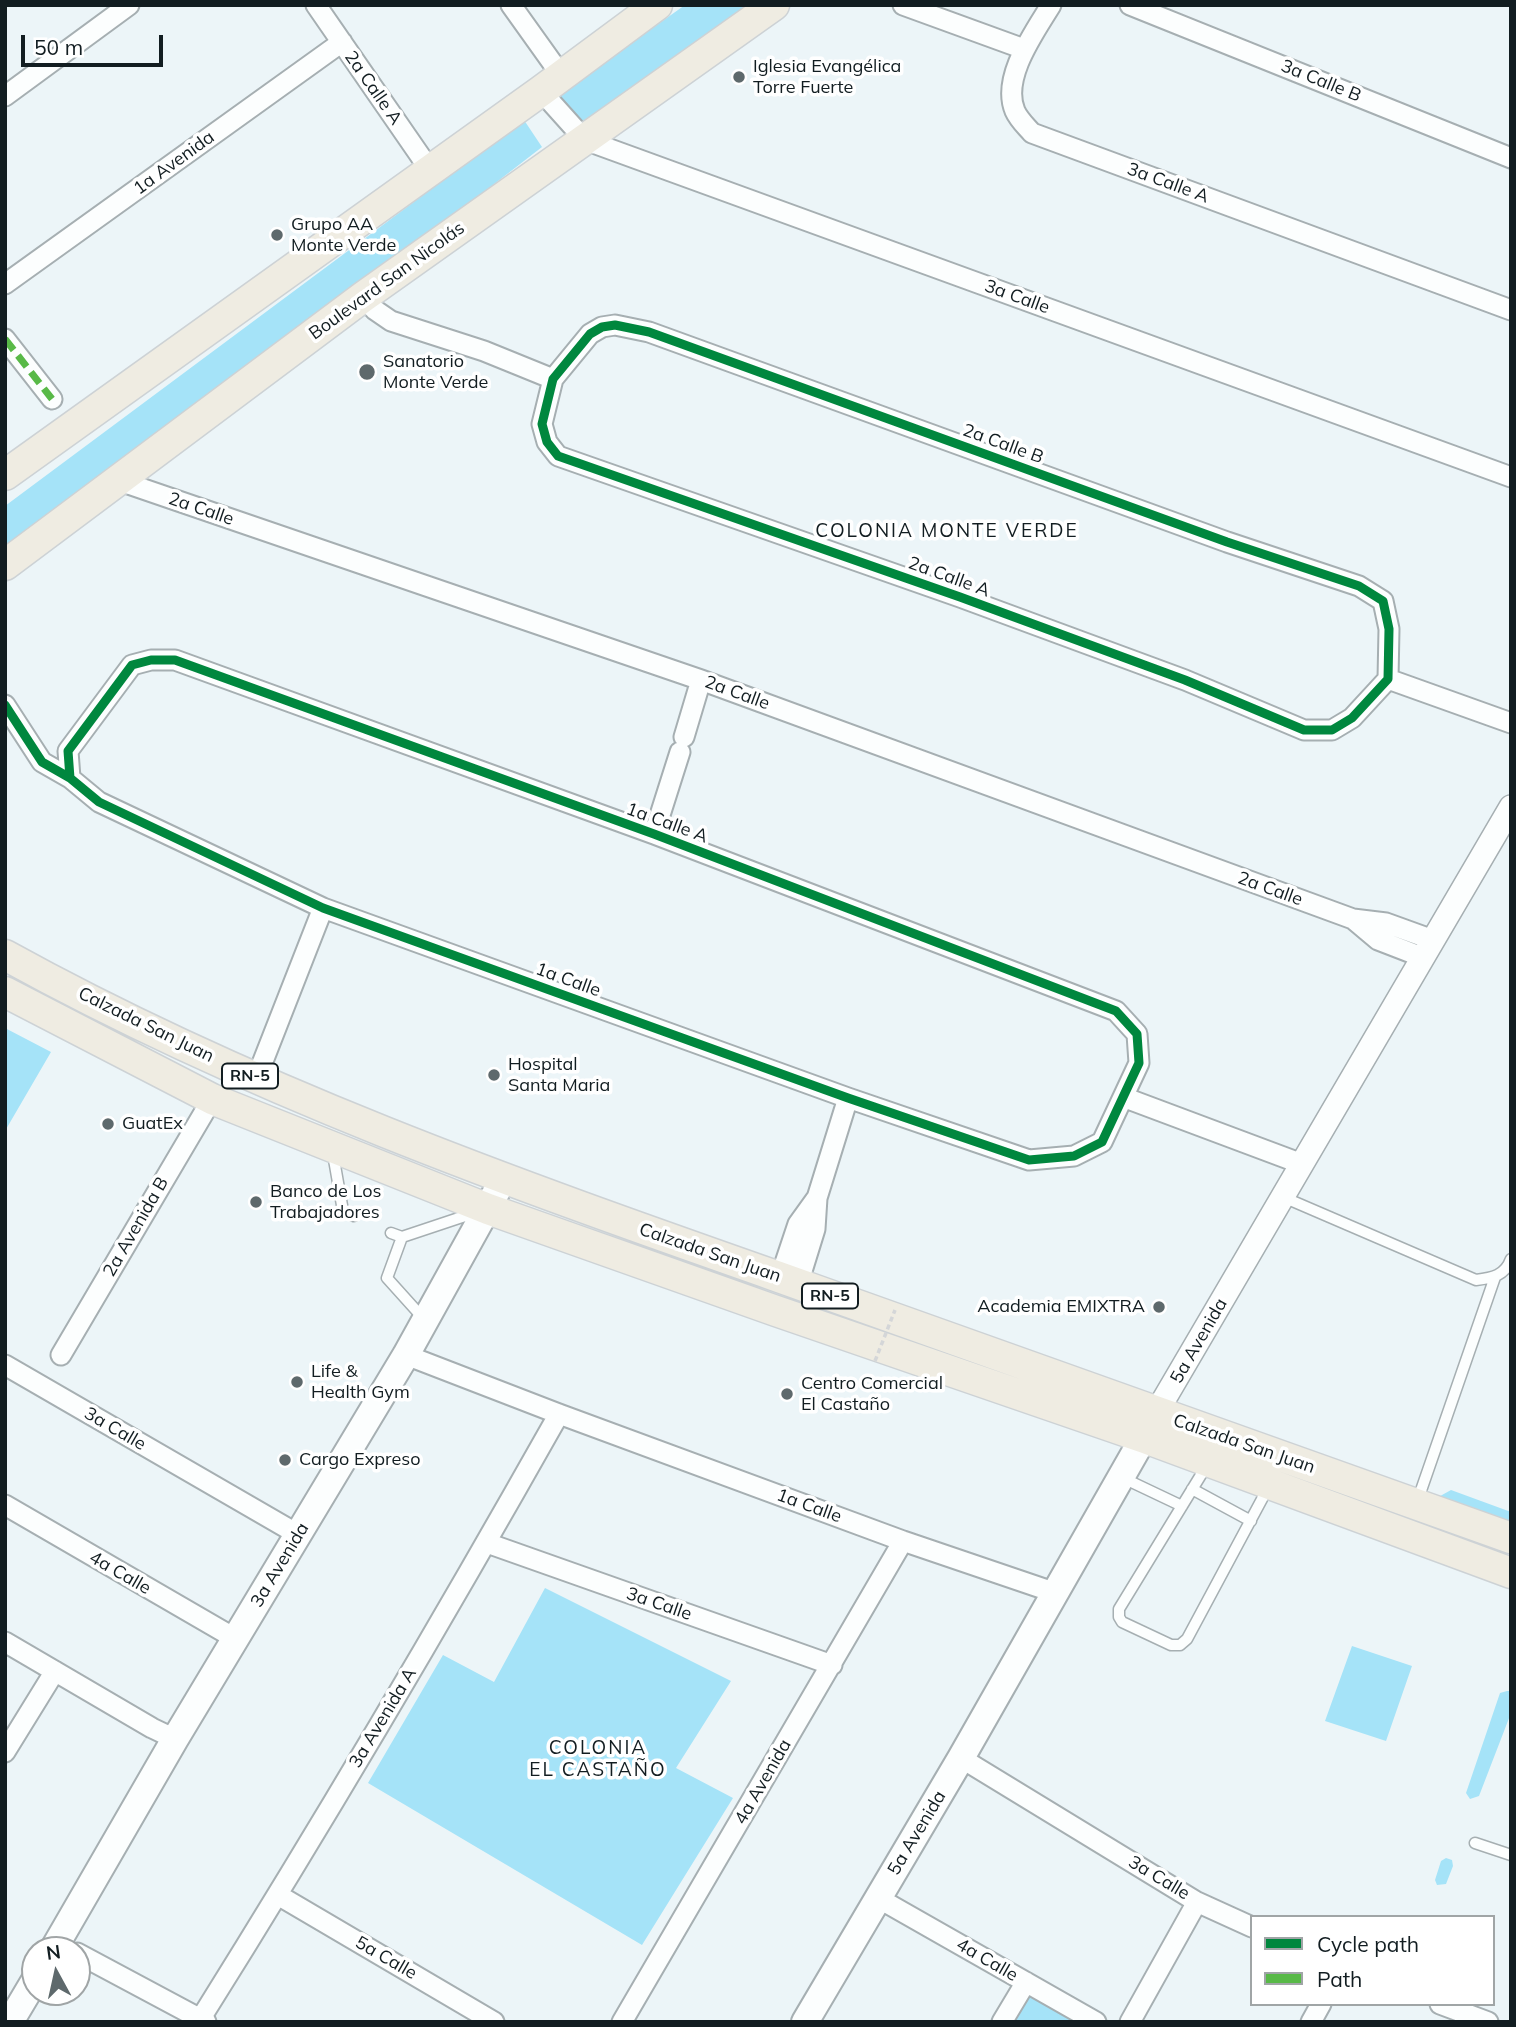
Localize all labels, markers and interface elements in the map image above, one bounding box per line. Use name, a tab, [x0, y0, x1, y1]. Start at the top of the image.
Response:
scale bar	[24, 21, 166, 65]
text: 50 m	[34, 34, 83, 60]
street label: 2a Calle A	[340, 47, 406, 129]
street label: 3a Calle B	[1278, 55, 1364, 107]
place label: Iglesia Evangélica Torre Fuerte	[753, 56, 901, 98]
marker: Iglesia Evangélica Torre Fuerte	[731, 69, 747, 85]
street label: 1a Avenida	[129, 126, 219, 200]
street label: 3a Calle A	[1124, 158, 1212, 208]
place label: Grupo AA Monte Verde	[291, 214, 396, 256]
street label: Boulevard San Nicolás	[305, 217, 469, 345]
marker: Grupo AA Monte Verde	[269, 227, 285, 243]
street label: 3a Calle	[982, 275, 1052, 319]
place label: Sanatorio Monte Verde	[383, 351, 488, 394]
marker: Sanatorio Monte Verde	[357, 362, 377, 382]
street label: 2a Calle B	[960, 419, 1046, 469]
street label: 2a Calle	[166, 488, 236, 530]
district label: COLONIA MONTE VERDE	[818, 520, 1076, 542]
street label: 2a Calle A	[905, 552, 993, 602]
street label: 2a Calle	[702, 671, 772, 715]
street label: 1a Calle A	[623, 798, 711, 848]
street label: 2a Calle	[1235, 867, 1305, 911]
street label: 1a Calle	[533, 958, 603, 1002]
street label: Calzada San Juan	[75, 983, 217, 1067]
place label: Hospital Santa Maria	[508, 1054, 610, 1096]
road number: RN-5	[222, 1064, 278, 1088]
marker: Hospital Santa Maria	[486, 1067, 502, 1083]
place label: GuatEx	[122, 1113, 183, 1135]
marker: GuatEx	[100, 1116, 116, 1132]
street label: 2a Avenida B	[99, 1173, 173, 1281]
place label: Banco de Los Trabajadores	[270, 1181, 382, 1224]
marker: Banco de Los Trabajadores	[248, 1194, 264, 1210]
street label: Calzada San Juan	[636, 1219, 784, 1287]
road number: RN-5	[802, 1284, 858, 1308]
street label: 5a Avenida	[1166, 1295, 1232, 1387]
place label: Academia EMIXTRA	[977, 1296, 1145, 1318]
marker: Academia EMIXTRA	[1151, 1299, 1167, 1315]
place label: Life & Health Gym	[311, 1361, 410, 1404]
place label: Centro Comercial El Castaño	[801, 1373, 943, 1416]
marker: Life & Health Gym	[289, 1374, 305, 1390]
marker: Centro Comercial El Castaño	[779, 1386, 795, 1402]
street label: 3a Calle	[80, 1403, 150, 1455]
street label: Calzada San Juan	[1170, 1410, 1318, 1478]
place label: Cargo Expreso	[299, 1449, 420, 1471]
marker: Cargo Expreso	[277, 1452, 293, 1468]
street label: 1a Calle	[774, 1484, 844, 1528]
street label: 3a Avenida	[246, 1519, 314, 1611]
street label: 4a Calle	[85, 1547, 155, 1599]
street label: 3a Calle	[624, 1583, 694, 1625]
street label: 3a Avenida A	[345, 1664, 421, 1772]
street label: 4a Avenida	[730, 1736, 796, 1828]
district label: COLONIA EL CASTAÑO	[531, 1737, 665, 1781]
street label: 5a Avenida	[883, 1787, 951, 1879]
street label: 3a Calle	[1125, 1851, 1193, 1905]
legend	[1250, 1915, 1495, 2006]
text: Cycle path	[1317, 1931, 1419, 1957]
street label: 5a Calle	[351, 1932, 421, 1984]
street label: 4a Calle	[952, 1934, 1022, 1986]
north arrow	[21, 1936, 91, 2006]
text: N	[45, 1939, 62, 1965]
text: Path	[1317, 1966, 1362, 1992]

